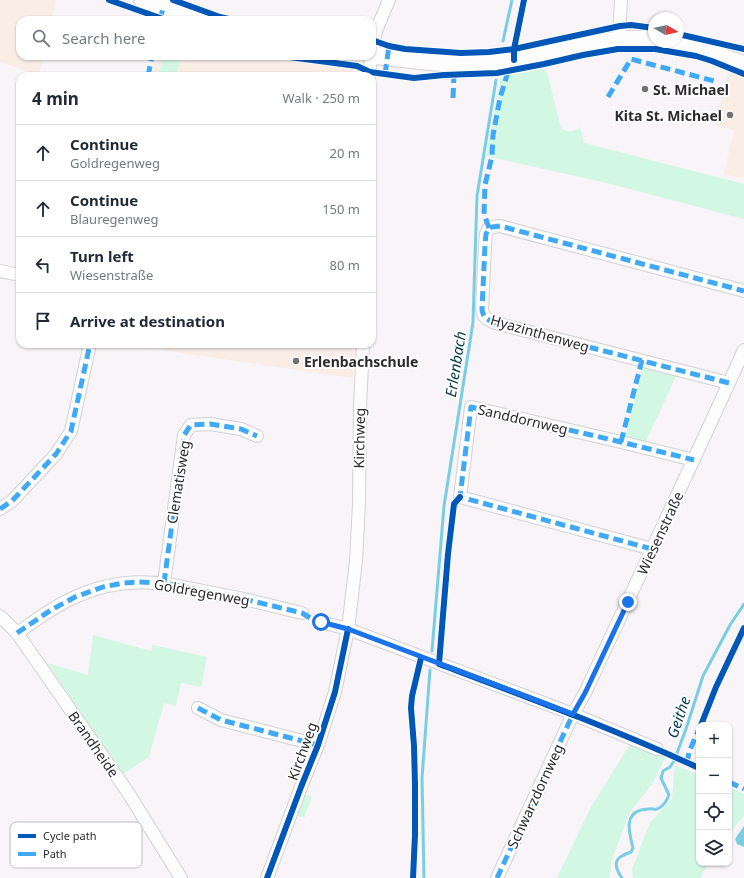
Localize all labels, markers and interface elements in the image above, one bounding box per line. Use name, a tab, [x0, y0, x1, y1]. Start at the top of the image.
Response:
north arrow	[648, 12, 684, 48]
search box	[16, 16, 376, 60]
icon: search	[30, 27, 52, 49]
text: Search here	[62, 28, 145, 48]
place label: St. Michael	[653, 80, 729, 99]
marker: St. Michael	[640, 84, 650, 94]
text: 4 min	[32, 87, 79, 110]
text: Walk · 250 m	[282, 89, 360, 107]
place label: Kita St. Michael	[614, 106, 722, 125]
marker: Kita St. Michael	[725, 110, 735, 120]
text: Continue	[70, 134, 138, 154]
icon: ahead	[32, 142, 54, 164]
text: 20 m	[330, 144, 360, 162]
text: Goldregenweg	[70, 154, 160, 172]
text: Continue	[70, 190, 138, 210]
icon: ahead	[32, 198, 54, 220]
text: 150 m	[322, 200, 360, 218]
text: Blauregenweg	[70, 210, 158, 228]
text: Turn left	[70, 246, 134, 266]
icon: left	[32, 254, 54, 276]
text: 80 m	[330, 256, 360, 274]
text: Wiesenstraße	[70, 266, 153, 284]
icon: arrive	[32, 310, 54, 332]
street label: Hyazinthenweg	[488, 310, 592, 356]
text: Arrive at destination	[70, 311, 225, 331]
water label: Erlenbach	[440, 330, 470, 398]
place label: Erlenbachschule	[304, 352, 418, 371]
marker: Erlenbachschule	[291, 356, 301, 366]
street label: Sanddornweg	[476, 399, 570, 439]
street label: Kirchweg	[349, 408, 369, 468]
street label: Clematisweg	[162, 439, 194, 525]
street label: Wiesenstraße	[632, 488, 688, 578]
street label: Goldregenweg	[153, 574, 251, 610]
route end	[619, 593, 637, 611]
route start	[312, 613, 330, 631]
water label: Geithe	[662, 693, 695, 740]
street label: Brandheide	[64, 707, 124, 781]
street label: Kirchweg	[283, 719, 321, 783]
map controls	[696, 722, 732, 866]
button: +	[696, 722, 732, 758]
street label: Schwarzdornweg	[502, 741, 568, 851]
button: −	[696, 758, 732, 794]
button: locate	[696, 794, 732, 830]
legend	[10, 822, 142, 868]
text: Cycle path	[43, 828, 96, 843]
button: layers	[696, 830, 732, 866]
text: Path	[43, 846, 67, 861]

